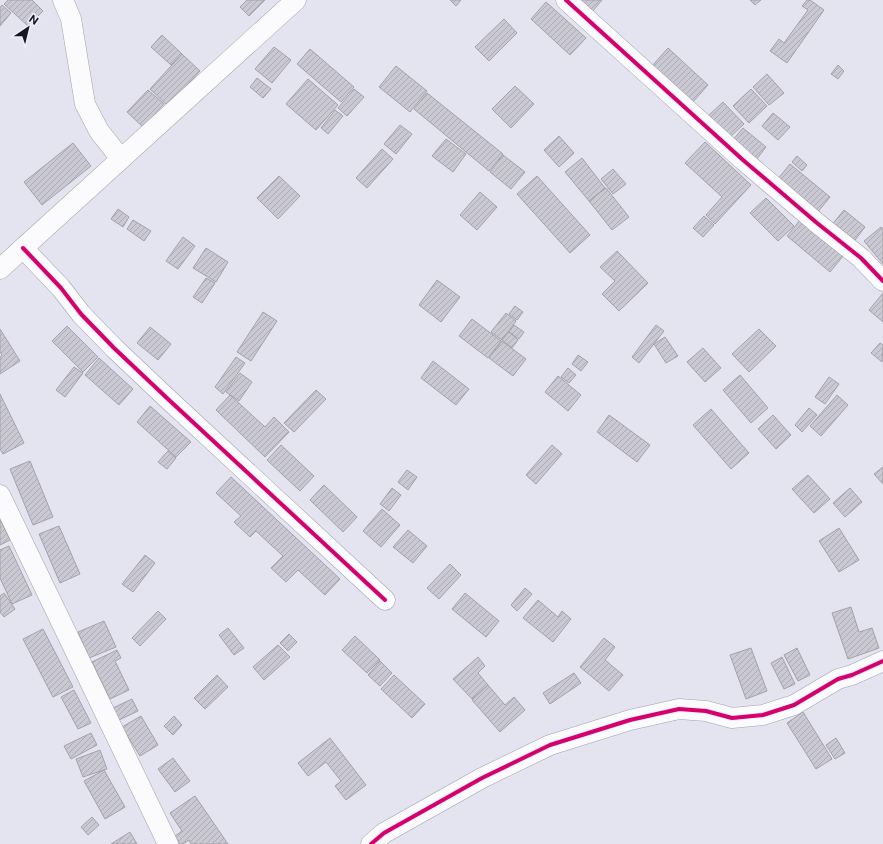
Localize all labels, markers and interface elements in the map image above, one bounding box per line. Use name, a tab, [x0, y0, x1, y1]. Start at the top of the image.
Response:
north arrow	[8, 8, 48, 48]
text: N	[27, 12, 41, 27]

